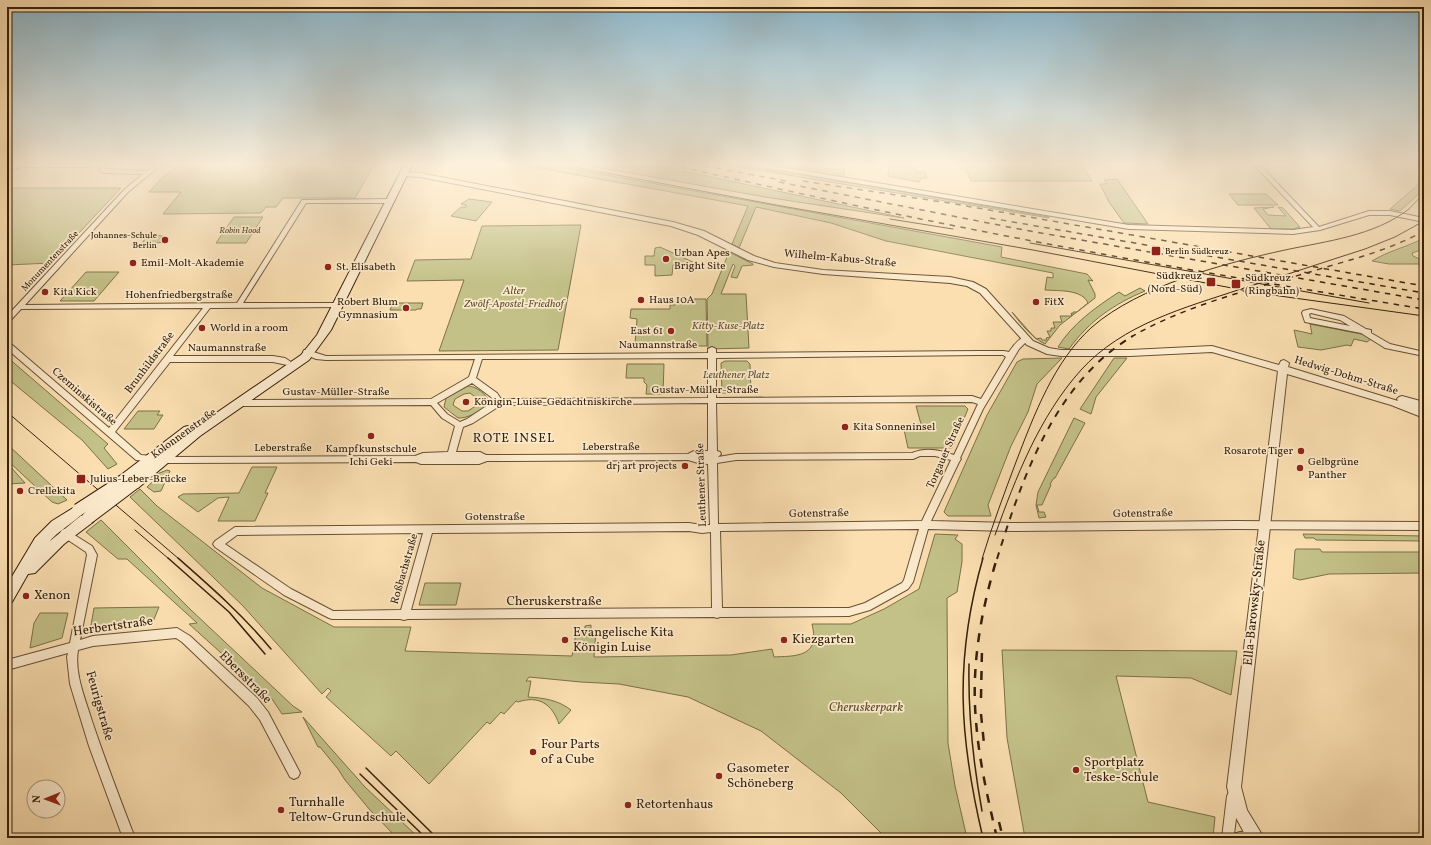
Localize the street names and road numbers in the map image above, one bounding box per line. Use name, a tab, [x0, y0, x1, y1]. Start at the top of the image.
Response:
street label: Monumentenstraße	[18, 228, 82, 294]
street label: Wilhelm-Kabus-Straße	[783, 247, 897, 271]
street label: Hohenfriedbergstraße	[125, 288, 233, 303]
street label: Brunhildstraße	[122, 329, 178, 397]
street label: Naumannstraße	[619, 338, 697, 353]
street label: Naumannstraße	[188, 341, 266, 356]
street label: Hedwig-Dohm-Straße	[1292, 353, 1400, 399]
street label: Czeminskistraße	[48, 364, 120, 430]
street label: Gustav-Müller-Straße	[652, 383, 758, 398]
street label: Gustav-Müller-Straße	[283, 385, 389, 400]
street label: Kolonnenstraße	[148, 405, 220, 463]
street label: Torgauer Straße	[923, 415, 969, 491]
street label: Leberstraße	[582, 440, 640, 455]
street label: Leberstraße	[254, 441, 312, 456]
street label: Leuthener Straße	[693, 443, 711, 527]
street label: Gotenstraße	[789, 506, 849, 522]
street label: Gotenstraße	[1113, 506, 1173, 522]
street label: Gotenstraße	[465, 510, 525, 525]
street label: Roßbachstraße	[388, 532, 422, 606]
street label: Ella-Barowsky-Straße	[1239, 539, 1271, 667]
street label: Cheruskerstraße	[506, 593, 602, 611]
street label: Herbertstraße	[72, 612, 154, 642]
street label: Ebersstraße	[215, 648, 275, 708]
street label: Feurigstraße	[80, 669, 118, 743]

